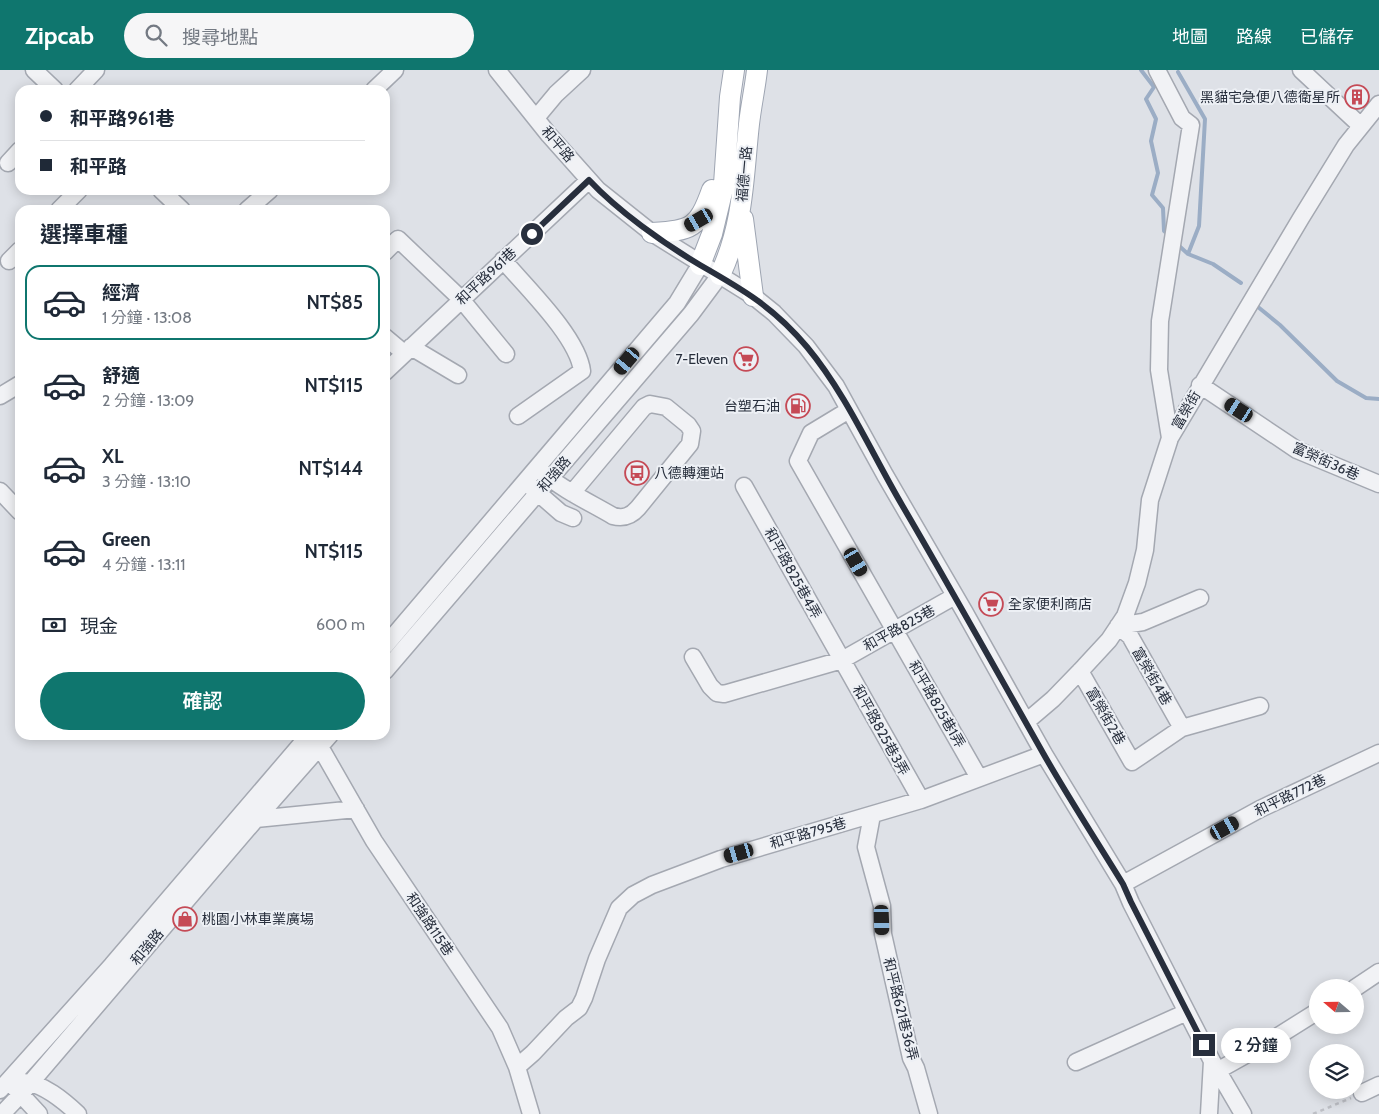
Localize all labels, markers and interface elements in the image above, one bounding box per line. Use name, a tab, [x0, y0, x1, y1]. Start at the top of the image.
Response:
search box	[124, 13, 474, 58]
text: Zipcab	[25, 21, 94, 50]
icon: search	[142, 21, 170, 49]
text: 搜尋地點	[182, 26, 258, 49]
text: 地圖	[1172, 26, 1208, 48]
text: 路線	[1236, 26, 1272, 48]
text: 已儲存	[1300, 26, 1354, 48]
building icon: 黑貓宅急便八德衛星所	[1344, 84, 1370, 110]
place label: 黑貓宅急便八德衛星所	[1200, 88, 1340, 106]
text: 和平路961巷	[70, 107, 174, 130]
street label: 和平路	[538, 122, 578, 166]
street label: 福德一路	[733, 145, 755, 203]
text: 和平路	[70, 155, 127, 178]
car	[682, 206, 715, 234]
text: 選擇車種	[40, 221, 128, 248]
route start	[521, 223, 543, 245]
street label: 和平路961巷	[452, 243, 520, 309]
icon: car	[42, 280, 87, 325]
text: 經濟	[102, 281, 140, 304]
text: NT$85	[306, 291, 363, 314]
text: 1 分鐘 · 13:08	[102, 308, 192, 327]
car	[611, 345, 642, 377]
supermarket icon: 7-Eleven	[733, 346, 759, 372]
place label: 7-Eleven	[675, 350, 728, 368]
icon: car	[42, 363, 87, 408]
text: 舒適	[102, 364, 140, 387]
text: NT$115	[304, 374, 363, 397]
street label: 富榮街	[1168, 387, 1204, 433]
text: 2 分鐘 · 13:09	[102, 391, 194, 410]
fuel station icon: 台塑石油	[785, 393, 811, 419]
car	[1222, 396, 1255, 424]
place label: 台塑石油	[724, 397, 780, 415]
street label: 富榮街36巷	[1290, 438, 1362, 484]
text: XL	[102, 445, 123, 468]
icon: car	[42, 446, 87, 491]
street label: 和強路	[533, 452, 575, 496]
text: NT$144	[298, 457, 363, 480]
bus stop icon: 八德轉運站	[624, 460, 650, 486]
place label: 八德轉運站	[654, 464, 724, 482]
text: 3 分鐘 · 13:10	[102, 472, 191, 491]
street label: 和平路825巷4弄	[761, 524, 825, 622]
text: Green	[102, 528, 151, 551]
icon: car	[42, 529, 87, 574]
text: NT$115	[304, 540, 363, 563]
car	[842, 545, 869, 579]
text: 4 分鐘 · 13:11	[102, 555, 186, 574]
supermarket icon: 全家便利商店	[978, 591, 1004, 617]
place label: 全家便利商店	[1008, 595, 1092, 613]
street label: 和平路825巷	[860, 601, 938, 655]
icon: cash	[40, 611, 68, 639]
text: 現金	[80, 615, 118, 638]
text: 600 m	[316, 615, 365, 634]
street label: 富榮街4巷	[1128, 644, 1176, 708]
street label: 和平路825巷1弄	[905, 657, 969, 751]
button: 確認	[40, 672, 365, 730]
street label: 和平路825巷3弄	[849, 681, 913, 779]
street label: 富榮街2巷	[1082, 684, 1130, 748]
street label: 和平路772巷	[1251, 770, 1329, 820]
street label: 和平路795巷	[768, 814, 848, 852]
car	[1208, 814, 1241, 842]
car	[722, 842, 755, 864]
street label: 和強路115巷	[402, 889, 458, 959]
car	[873, 905, 890, 935]
shop icon: 桃園小林車業廣場	[172, 906, 198, 932]
place label: 桃園小林車業廣場	[202, 910, 314, 928]
street label: 和強路	[127, 925, 167, 969]
street label: 和平路621巷36弄	[880, 956, 922, 1062]
north arrow	[1309, 979, 1364, 1034]
map controls	[1309, 979, 1364, 1099]
callout: 2 分鐘	[1222, 1028, 1292, 1062]
route end	[1193, 1034, 1215, 1056]
text: 2 分鐘	[1234, 1036, 1278, 1055]
button: layers	[1309, 1044, 1364, 1099]

